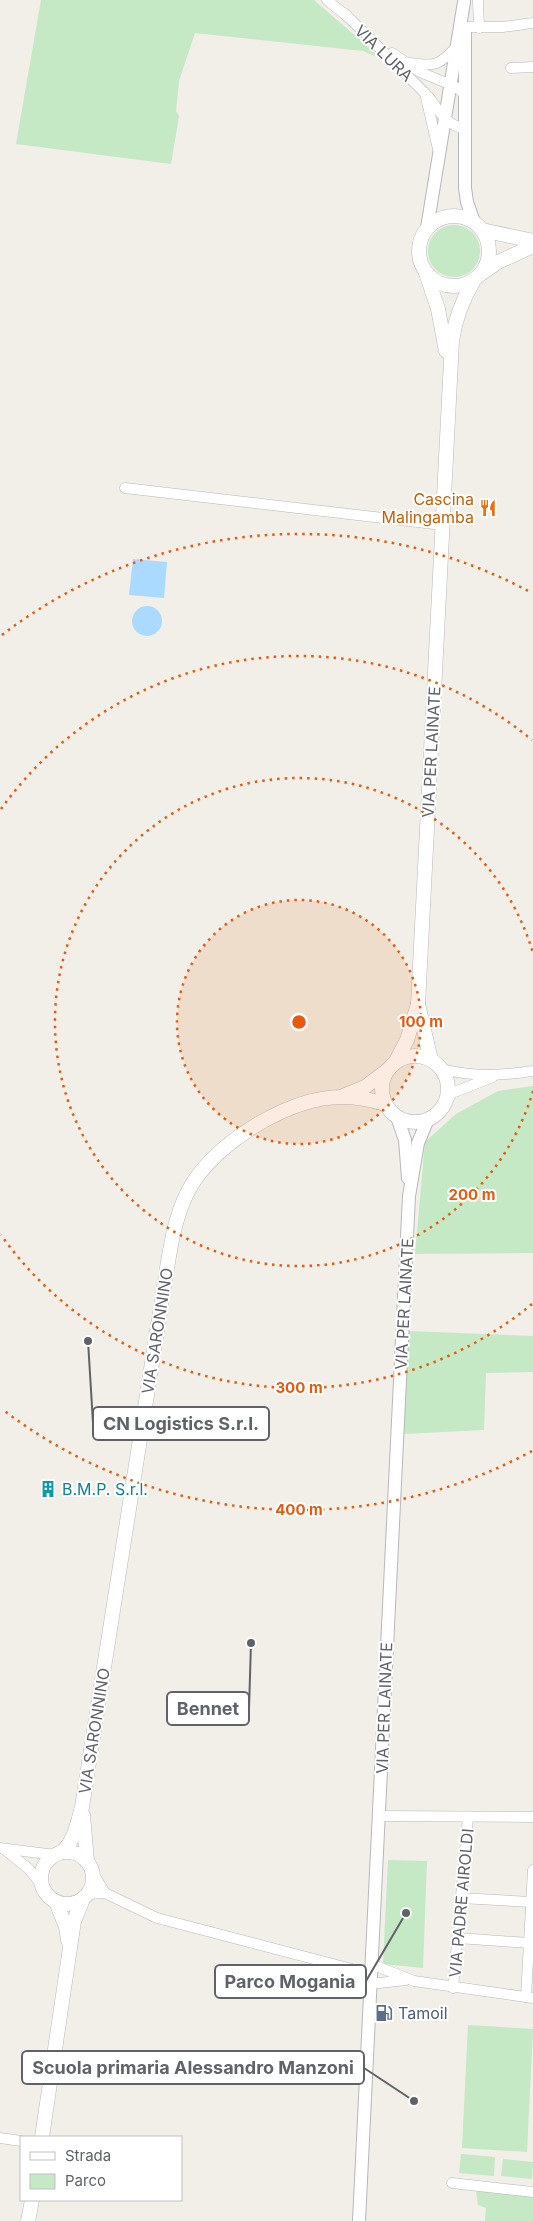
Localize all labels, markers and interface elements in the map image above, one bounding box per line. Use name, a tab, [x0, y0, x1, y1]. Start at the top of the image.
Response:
street label: VIA LURA	[351, 20, 417, 86]
place label: Cascina Malingamba	[382, 489, 474, 527]
restaurant icon: Cascina Malingamba	[478, 498, 498, 518]
street label: VIA PER LAINATE	[418, 686, 444, 818]
text: 100 m	[399, 1012, 443, 1031]
centre of rings	[290, 1013, 308, 1031]
text: 200 m	[449, 1185, 495, 1204]
street label: VIA PER LAINATE	[391, 1238, 417, 1370]
street label: VIA SARONNINO	[137, 1267, 177, 1395]
text: 300 m	[275, 1378, 323, 1397]
callout: CN Logistics S.r.l.	[93, 1407, 269, 1440]
text: CN Logistics S.r.l.	[103, 1413, 259, 1434]
building icon: B.M.P. S.r.l.	[38, 1479, 58, 1499]
place label: B.M.P. S.r.l.	[62, 1479, 148, 1499]
text: 400 m	[275, 1500, 323, 1519]
street label: VIA PER LAINATE	[372, 1642, 396, 1774]
street label: VIA SARONNINO	[74, 1667, 114, 1795]
callout: Bennet	[167, 1692, 249, 1725]
text: Bennet	[177, 1698, 240, 1719]
street label: VIA PADRE AIROLDI	[445, 1828, 477, 1978]
callout: Parco Mogania	[215, 1965, 366, 1998]
text: Parco Mogania	[225, 1971, 355, 1992]
fuel station icon: Tamoil	[374, 2003, 394, 2023]
place label: Tamoil	[398, 2003, 448, 2023]
callout: Scuola primaria Alessandro Manzoni	[22, 2051, 364, 2084]
text: Scuola primaria Alessandro Manzoni	[32, 2057, 354, 2078]
legend	[20, 2136, 182, 2201]
text: Strada	[65, 2146, 111, 2165]
text: Parco	[65, 2171, 106, 2190]

